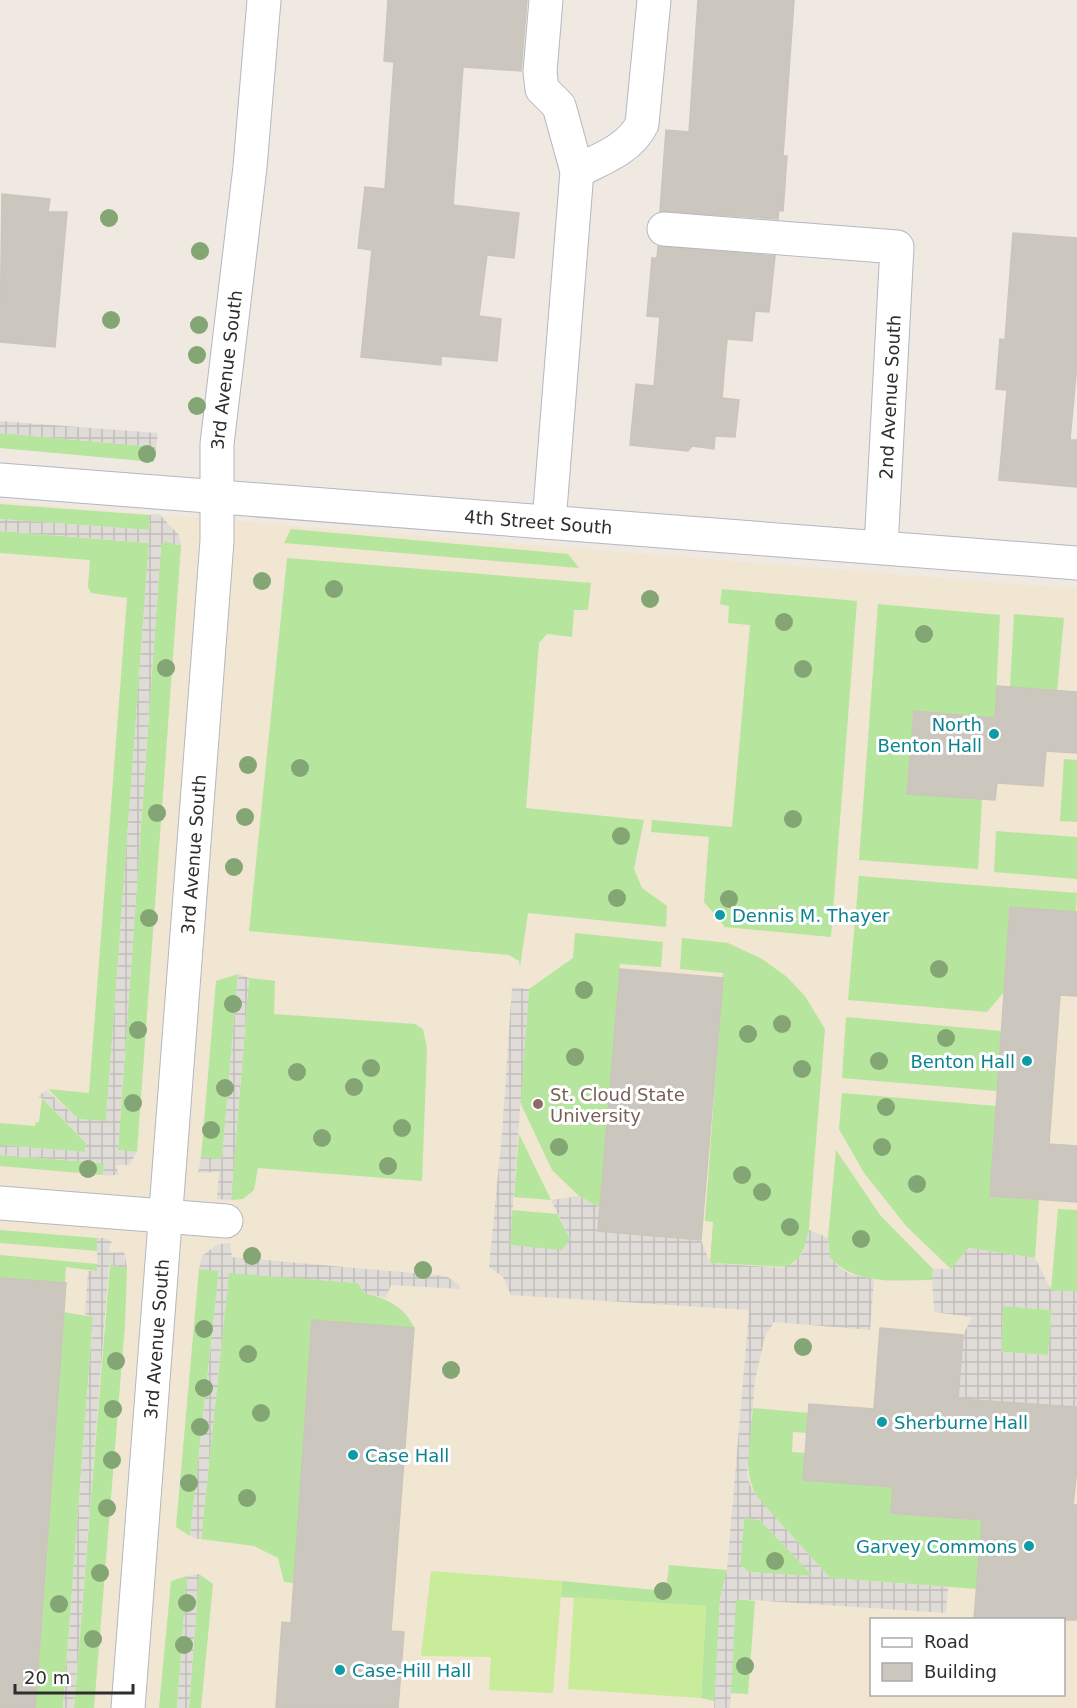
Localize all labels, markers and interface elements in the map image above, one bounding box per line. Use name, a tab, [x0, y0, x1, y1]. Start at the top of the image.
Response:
street label: 3rd Avenue South	[207, 289, 246, 450]
street label: 2nd Avenue South	[875, 314, 905, 480]
street label: 4th Street South	[464, 505, 613, 538]
place label: North Benton Hall	[877, 714, 982, 756]
marker: North Benton Hall	[987, 727, 1001, 741]
street label: 3rd Avenue South	[177, 774, 210, 935]
place label: Dennis M. Thayer	[732, 905, 890, 926]
marker: Dennis M. Thayer	[713, 908, 727, 922]
place label: Benton Hall	[910, 1051, 1015, 1072]
marker: Benton Hall	[1020, 1054, 1034, 1068]
place label: St. Cloud State University	[550, 1084, 685, 1126]
marker: St. Cloud State University	[531, 1097, 545, 1111]
street label: 3rd Avenue South	[140, 1258, 173, 1420]
place label: Sherburne Hall	[894, 1412, 1028, 1433]
marker: Sherburne Hall	[875, 1415, 889, 1429]
place label: Case Hall	[365, 1445, 449, 1466]
marker: Case Hall	[346, 1448, 360, 1462]
place label: Garvey Commons	[856, 1536, 1017, 1557]
marker: Garvey Commons	[1022, 1539, 1036, 1553]
legend	[870, 1618, 1065, 1696]
text: Road	[924, 1631, 969, 1652]
scale bar	[15, 1657, 134, 1695]
place label: Case-Hill Hall	[352, 1660, 471, 1681]
text: Building	[924, 1661, 997, 1682]
marker: Case-Hill Hall	[333, 1663, 347, 1677]
text: 20 m	[24, 1667, 70, 1688]

